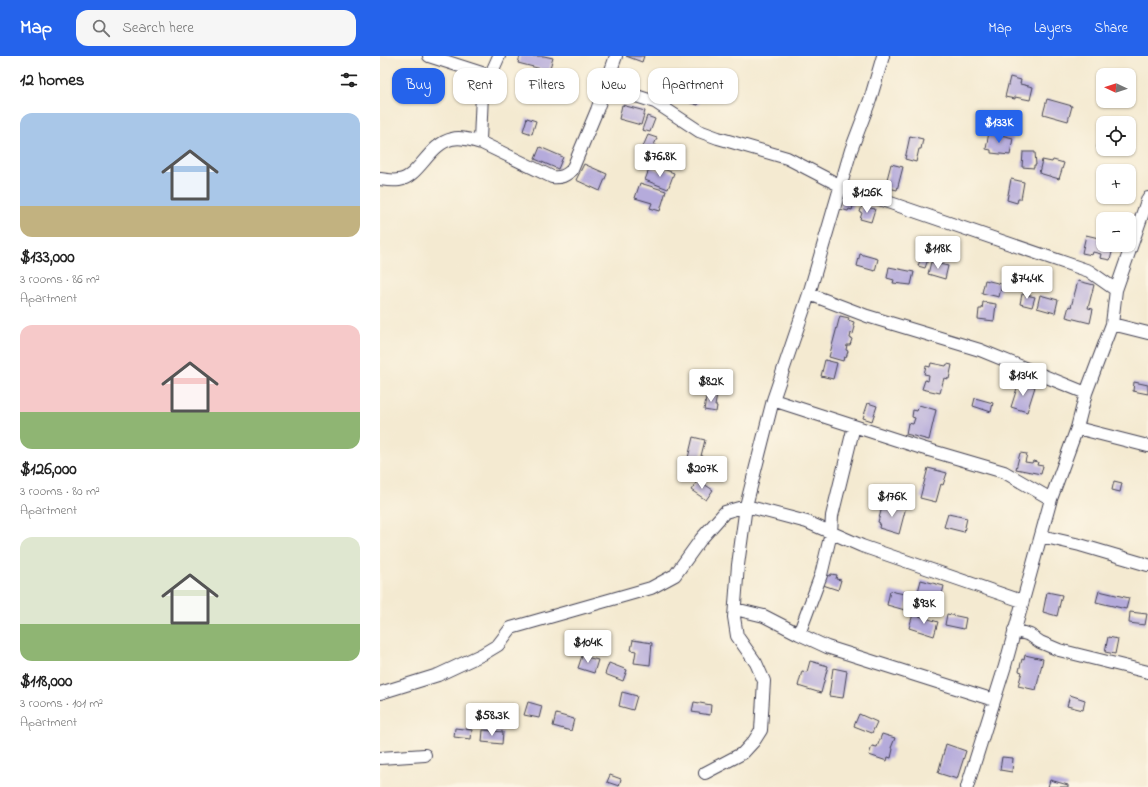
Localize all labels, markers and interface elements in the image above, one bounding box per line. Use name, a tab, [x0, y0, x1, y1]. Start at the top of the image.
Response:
search box	[76, 10, 356, 46]
text: Map	[20, 15, 52, 42]
icon: search	[90, 17, 112, 39]
text: Search here	[122, 17, 194, 39]
text: Map	[988, 18, 1012, 39]
text: Layers	[1034, 18, 1072, 39]
text: Share	[1094, 18, 1128, 39]
text: 12 homes	[20, 68, 84, 93]
chip: Buy	[392, 68, 445, 104]
chip: Rent	[453, 68, 507, 104]
chip: Filters	[515, 68, 579, 104]
chip: New	[587, 68, 640, 104]
chip: Apartment	[648, 68, 738, 104]
north arrow	[1096, 68, 1136, 108]
map controls	[1096, 68, 1136, 252]
icon: filters	[338, 69, 360, 91]
pin: $133K	[971, 110, 1027, 144]
text: $133K	[984, 113, 1014, 132]
button: locate	[1096, 116, 1136, 156]
icon: home	[154, 139, 226, 211]
pin: $76.8K	[627, 144, 693, 178]
text: $76.8K	[644, 147, 676, 166]
button: +	[1096, 164, 1136, 204]
pin: $126K	[839, 180, 895, 214]
text: $126K	[852, 183, 882, 202]
button: −	[1096, 212, 1136, 252]
pin: $118K	[910, 236, 966, 270]
text: $118K	[924, 239, 952, 258]
text: $133,000	[20, 245, 75, 270]
pin: $74.4K	[994, 266, 1060, 300]
text: $74.4K	[1011, 269, 1043, 288]
text: 3 rooms · 86 m²	[20, 270, 100, 289]
text: Apartment	[20, 289, 77, 308]
icon: home	[154, 351, 226, 423]
pin: $134K	[995, 363, 1051, 397]
text: $134K	[1008, 366, 1038, 385]
pin: $82K	[687, 369, 735, 403]
text: $82K	[698, 372, 724, 391]
pin: $207K	[674, 456, 730, 490]
text: $126,000	[20, 457, 77, 482]
text: $207K	[686, 459, 718, 478]
text: 3 rooms · 80 m²	[20, 482, 100, 501]
pin: $176K	[864, 484, 920, 518]
text: $176K	[877, 487, 907, 506]
text: Apartment	[20, 501, 77, 520]
icon: home	[154, 563, 226, 635]
pin: $93K	[900, 591, 948, 625]
text: $93K	[912, 594, 936, 613]
pin: $104K	[560, 630, 616, 664]
text: $104K	[573, 633, 603, 652]
text: $118,000	[20, 669, 72, 694]
text: 3 rooms · 101 m²	[20, 694, 103, 713]
pin: $58.3K	[459, 703, 525, 737]
text: $58.3K	[475, 706, 509, 725]
text: Apartment	[20, 713, 77, 732]

